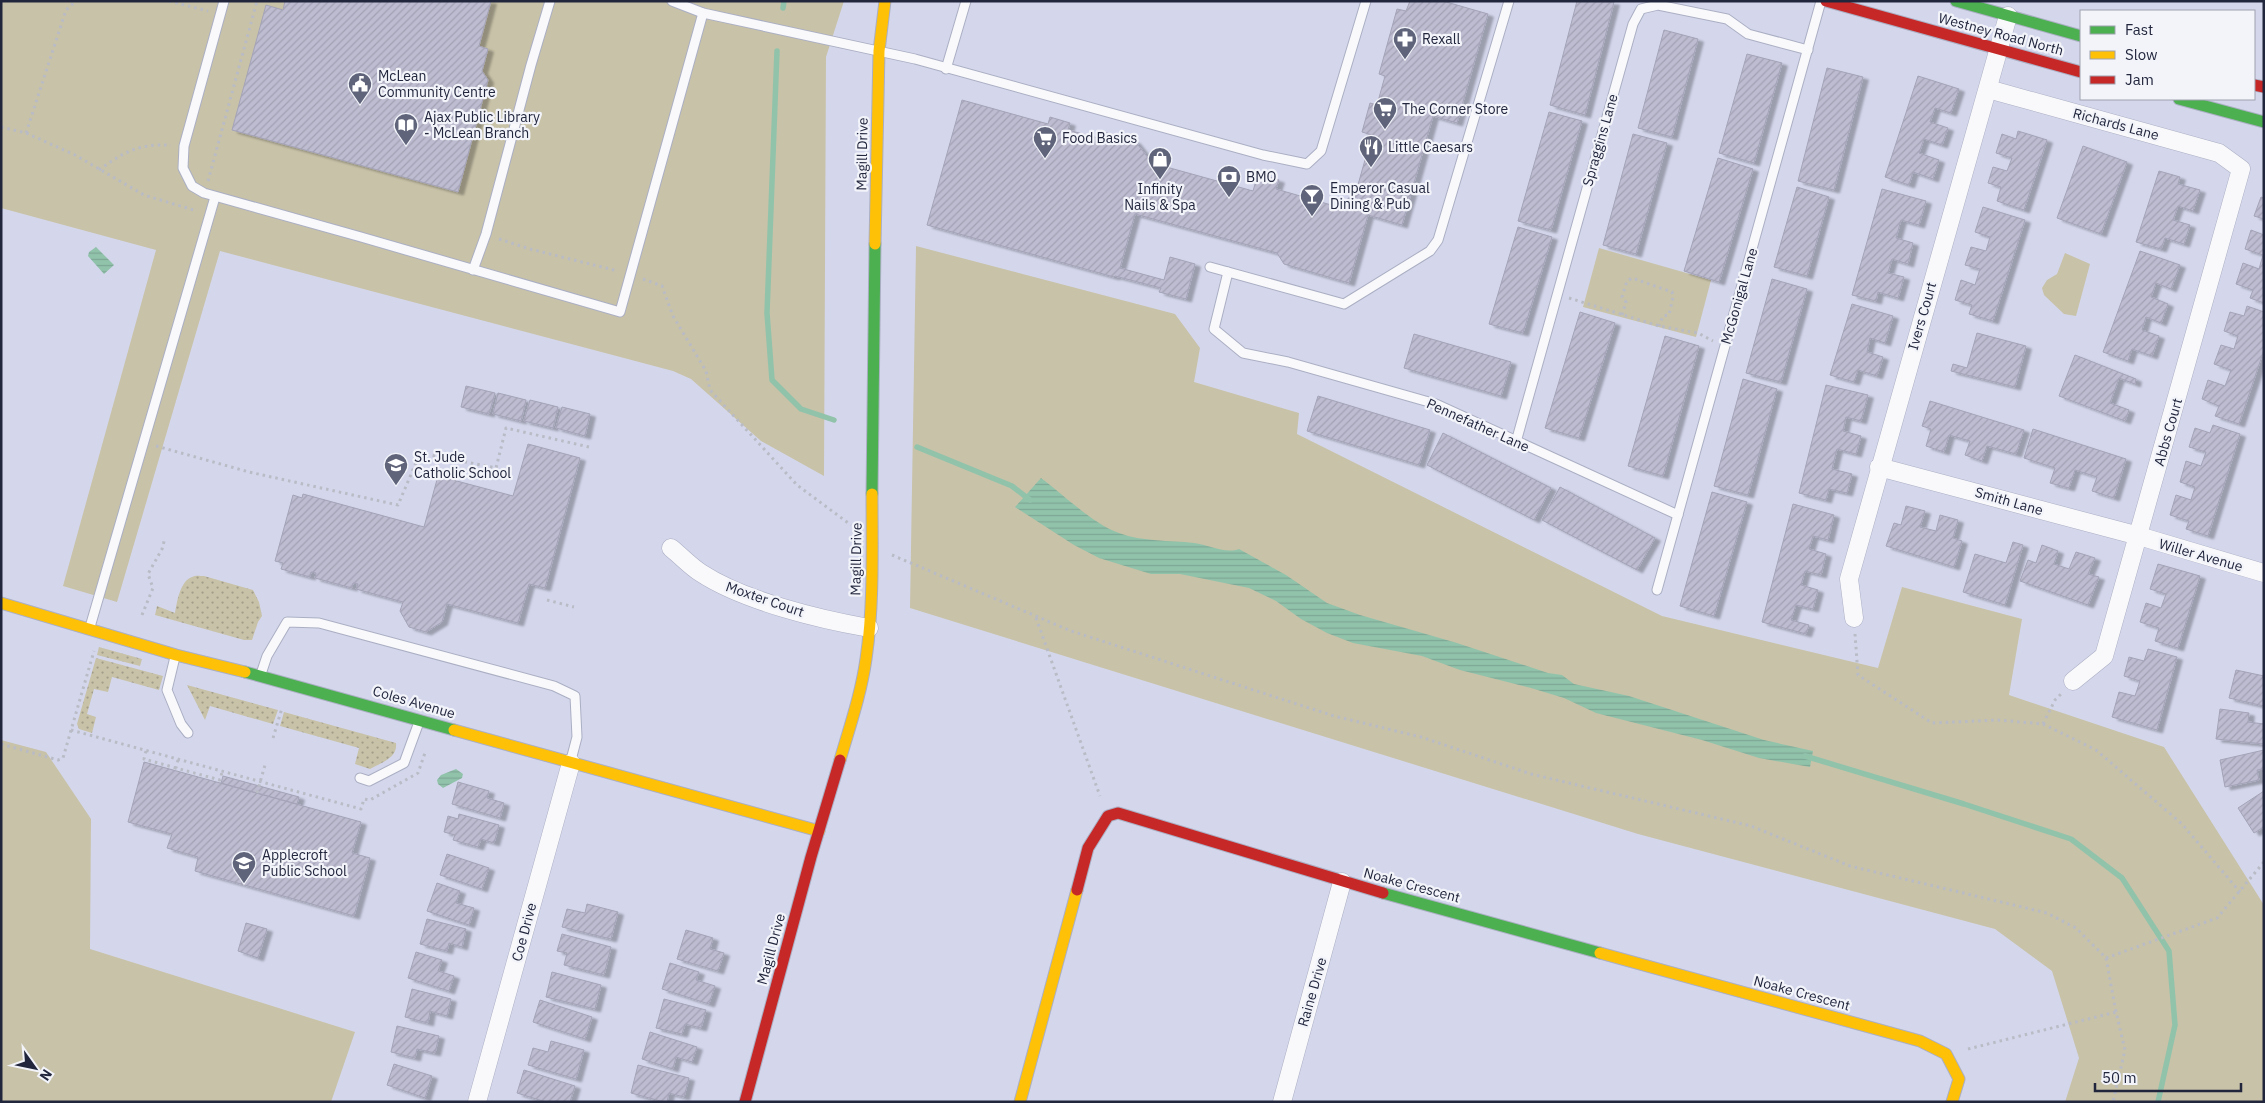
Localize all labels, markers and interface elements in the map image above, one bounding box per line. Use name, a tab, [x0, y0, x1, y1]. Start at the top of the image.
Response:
street label: Westney Road North	[1936, 9, 2066, 59]
legend	[2080, 10, 2255, 100]
text: Fast	[2125, 20, 2153, 39]
pharmacy icon: Rexall	[1392, 26, 1418, 60]
place label: Rexall	[1422, 30, 1461, 48]
text: Slow	[2125, 45, 2158, 64]
place label: McLean Community Centre	[378, 67, 496, 101]
text: Jam	[2125, 70, 2154, 89]
public building icon: McLean Community Centre	[347, 71, 373, 105]
street label: Spraggins Lane	[1578, 91, 1622, 188]
supermarket icon: The Corner Store	[1372, 96, 1398, 130]
place label: The Corner Store	[1402, 100, 1509, 118]
street label: Richards Lane	[2071, 104, 2161, 144]
place label: Ajax Public Library - McLean Branch	[424, 108, 540, 142]
library icon: Ajax Public Library - McLean Branch	[393, 112, 419, 146]
street label: Magill Drive	[852, 117, 872, 191]
supermarket icon: Food Basics	[1032, 125, 1058, 159]
place label: Food Basics	[1062, 129, 1138, 147]
restaurant icon: Little Caesars	[1358, 134, 1384, 168]
place label: Little Caesars	[1388, 138, 1473, 156]
shop icon: Infinity Nails & Spa	[1147, 146, 1173, 180]
bank icon: BMO	[1216, 164, 1242, 198]
place label: BMO	[1246, 168, 1277, 186]
place label: Emperor Casual Dining & Pub	[1330, 179, 1430, 213]
place label: Infinity Nails & Spa	[1124, 180, 1196, 214]
bar icon: Emperor Casual Dining & Pub	[1299, 183, 1325, 217]
street label: McGonigal Lane	[1717, 245, 1761, 346]
street label: Ivers Court	[1904, 280, 1940, 352]
street label: Pennefather Lane	[1424, 394, 1532, 456]
street label: Abbs Court	[2150, 396, 2186, 468]
place label: St. Jude Catholic School	[414, 448, 511, 482]
school or university icon: St. Jude Catholic School	[383, 452, 409, 486]
street label: Smith Lane	[1973, 483, 2045, 519]
street label: Magill Drive	[846, 522, 866, 596]
street label: Willer Avenue	[2157, 534, 2245, 576]
street label: Moxter Court	[723, 577, 807, 621]
street label: Coles Avenue	[371, 682, 458, 722]
place label: Applecroft Public School	[262, 846, 347, 880]
school or university icon: Applecroft Public School	[231, 850, 257, 884]
street label: Noake Crescent	[1362, 863, 1462, 907]
street label: Coe Drive	[508, 900, 541, 963]
street label: Magill Drive	[753, 911, 789, 987]
street label: Raine Drive	[1294, 955, 1331, 1029]
street label: Noake Crescent	[1752, 971, 1852, 1015]
north arrow	[10, 1043, 60, 1093]
scale bar	[2095, 1060, 2241, 1092]
text: N	[36, 1066, 56, 1084]
text: 50 m	[2102, 1068, 2137, 1087]

